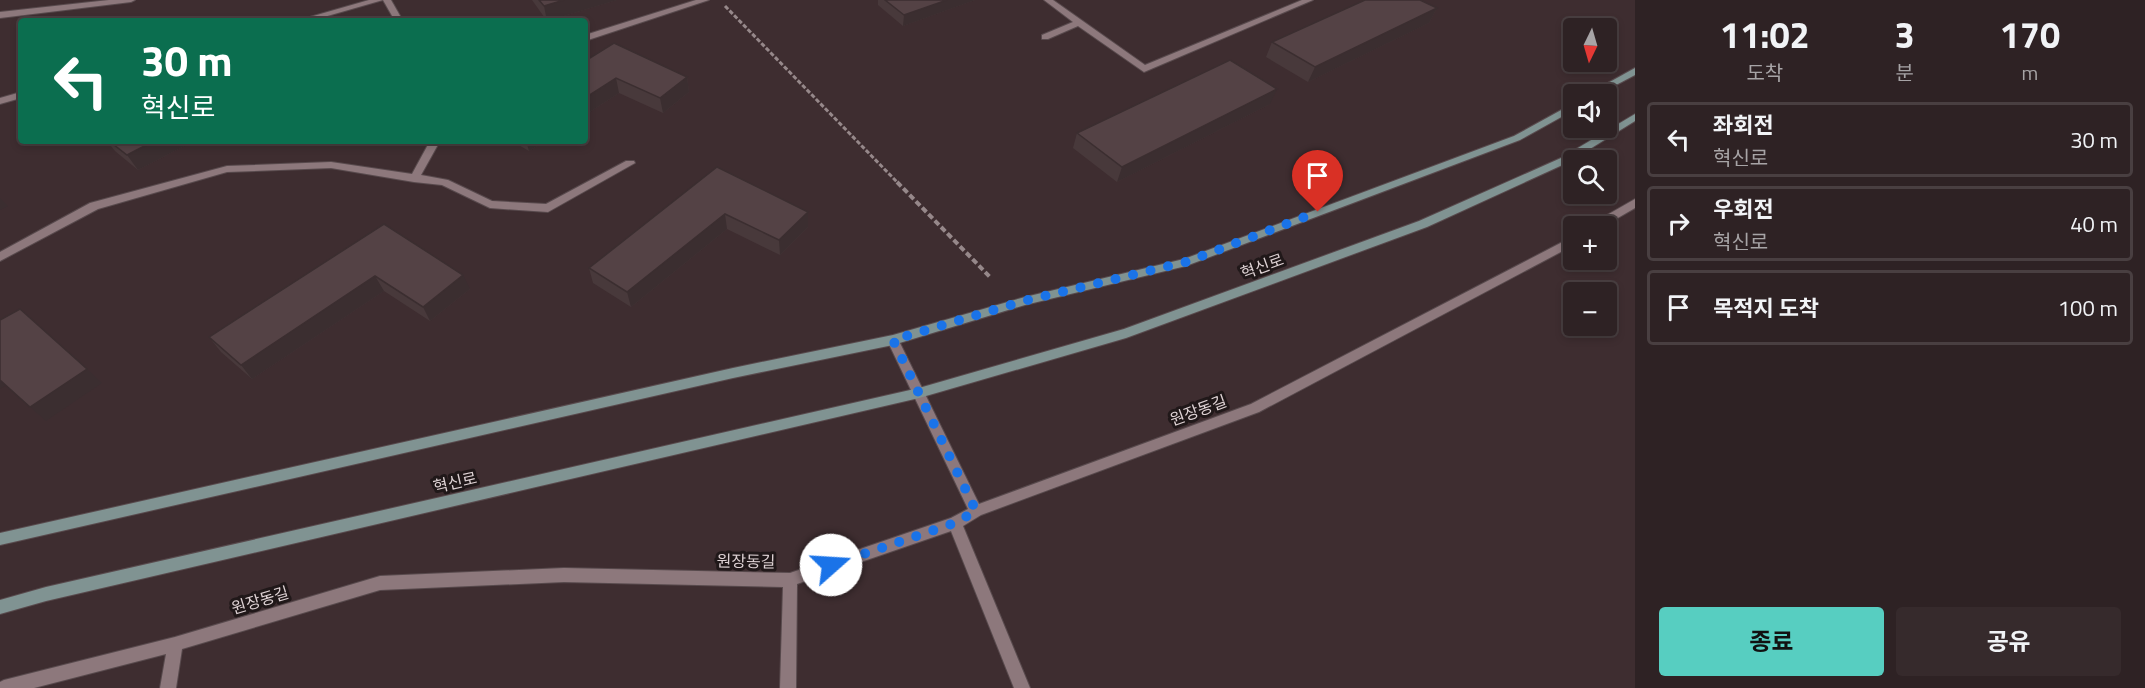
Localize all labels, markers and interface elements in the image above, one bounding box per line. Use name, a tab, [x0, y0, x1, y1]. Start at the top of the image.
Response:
text: 11:02	[1720, 7, 1810, 62]
text: 3	[1895, 7, 1915, 62]
text: 170	[2000, 7, 2060, 62]
north arrow	[1563, 18, 1617, 72]
map controls	[1563, 18, 1617, 336]
text: 30 m	[141, 28, 233, 92]
icon: left	[42, 42, 120, 120]
text: 도착	[1746, 57, 1783, 88]
text: 분	[1895, 57, 1914, 88]
text: m	[2021, 57, 2038, 88]
button: sound	[1563, 84, 1617, 138]
text: 혁신로	[141, 86, 216, 127]
text: 좌회전	[1713, 108, 1774, 142]
icon: left	[1662, 123, 1695, 156]
text: 30 m	[2070, 123, 2118, 157]
text: 혁신로	[1713, 142, 1768, 173]
pin	[1292, 150, 1343, 212]
button: search	[1563, 150, 1617, 204]
icon: arrive	[1301, 159, 1334, 192]
text: 우회전	[1713, 192, 1774, 226]
icon: right	[1662, 207, 1695, 240]
text: 40 m	[2070, 207, 2118, 241]
button: +	[1563, 216, 1617, 270]
text: 혁신로	[1713, 226, 1768, 257]
street label: 혁신로	[1237, 247, 1287, 285]
button: −	[1563, 282, 1617, 336]
icon: arrive	[1662, 291, 1695, 324]
text: 목적지 도착	[1713, 291, 1819, 325]
text: 100 m	[2058, 291, 2118, 325]
street label: 원장동길	[1166, 389, 1230, 431]
street label: 혁신로	[431, 465, 479, 499]
position arrow	[799, 533, 863, 597]
street label: 원장동길	[716, 548, 776, 574]
street label: 원장동길	[228, 580, 292, 620]
button: 종료	[1659, 607, 1884, 676]
button: 공유	[1896, 607, 2121, 676]

